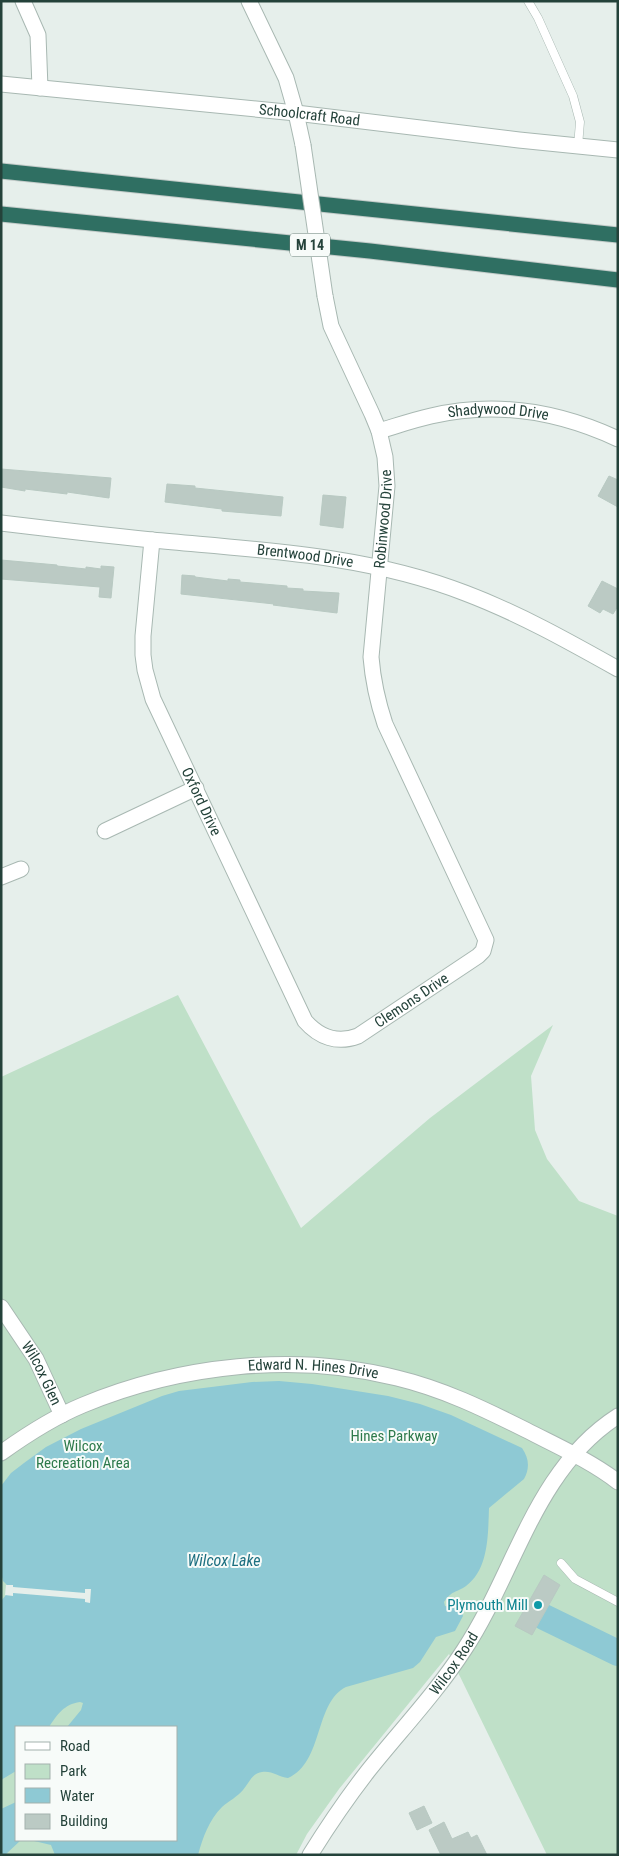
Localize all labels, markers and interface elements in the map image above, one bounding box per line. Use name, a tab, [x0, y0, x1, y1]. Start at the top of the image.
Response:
street label: Schoolcraft Road	[258, 100, 361, 130]
road number: M 14	[290, 234, 330, 256]
street label: Shadywood Drive	[446, 400, 551, 424]
street label: Robinwood Drive	[370, 469, 396, 569]
street label: Brentwood Drive	[256, 541, 355, 571]
street label: Oxford Drive	[178, 765, 225, 838]
street label: Clemons Drive	[371, 969, 452, 1032]
street label: Wilcox Glen	[18, 1338, 65, 1408]
street label: Edward N. Hines Drive	[247, 1356, 380, 1383]
park label: Hines Parkway	[350, 1427, 438, 1445]
park label: Wilcox Recreation Area	[36, 1437, 130, 1472]
water label: Wilcox Lake	[187, 1551, 261, 1570]
place label: Plymouth Mill	[447, 1596, 528, 1614]
marker: Plymouth Mill	[532, 1599, 544, 1611]
street label: Wilcox Road	[426, 1629, 482, 1698]
legend	[15, 1726, 178, 1841]
text: Road	[60, 1737, 90, 1755]
text: Park	[60, 1762, 87, 1780]
text: Water	[60, 1787, 95, 1805]
text: Building	[60, 1812, 108, 1830]

